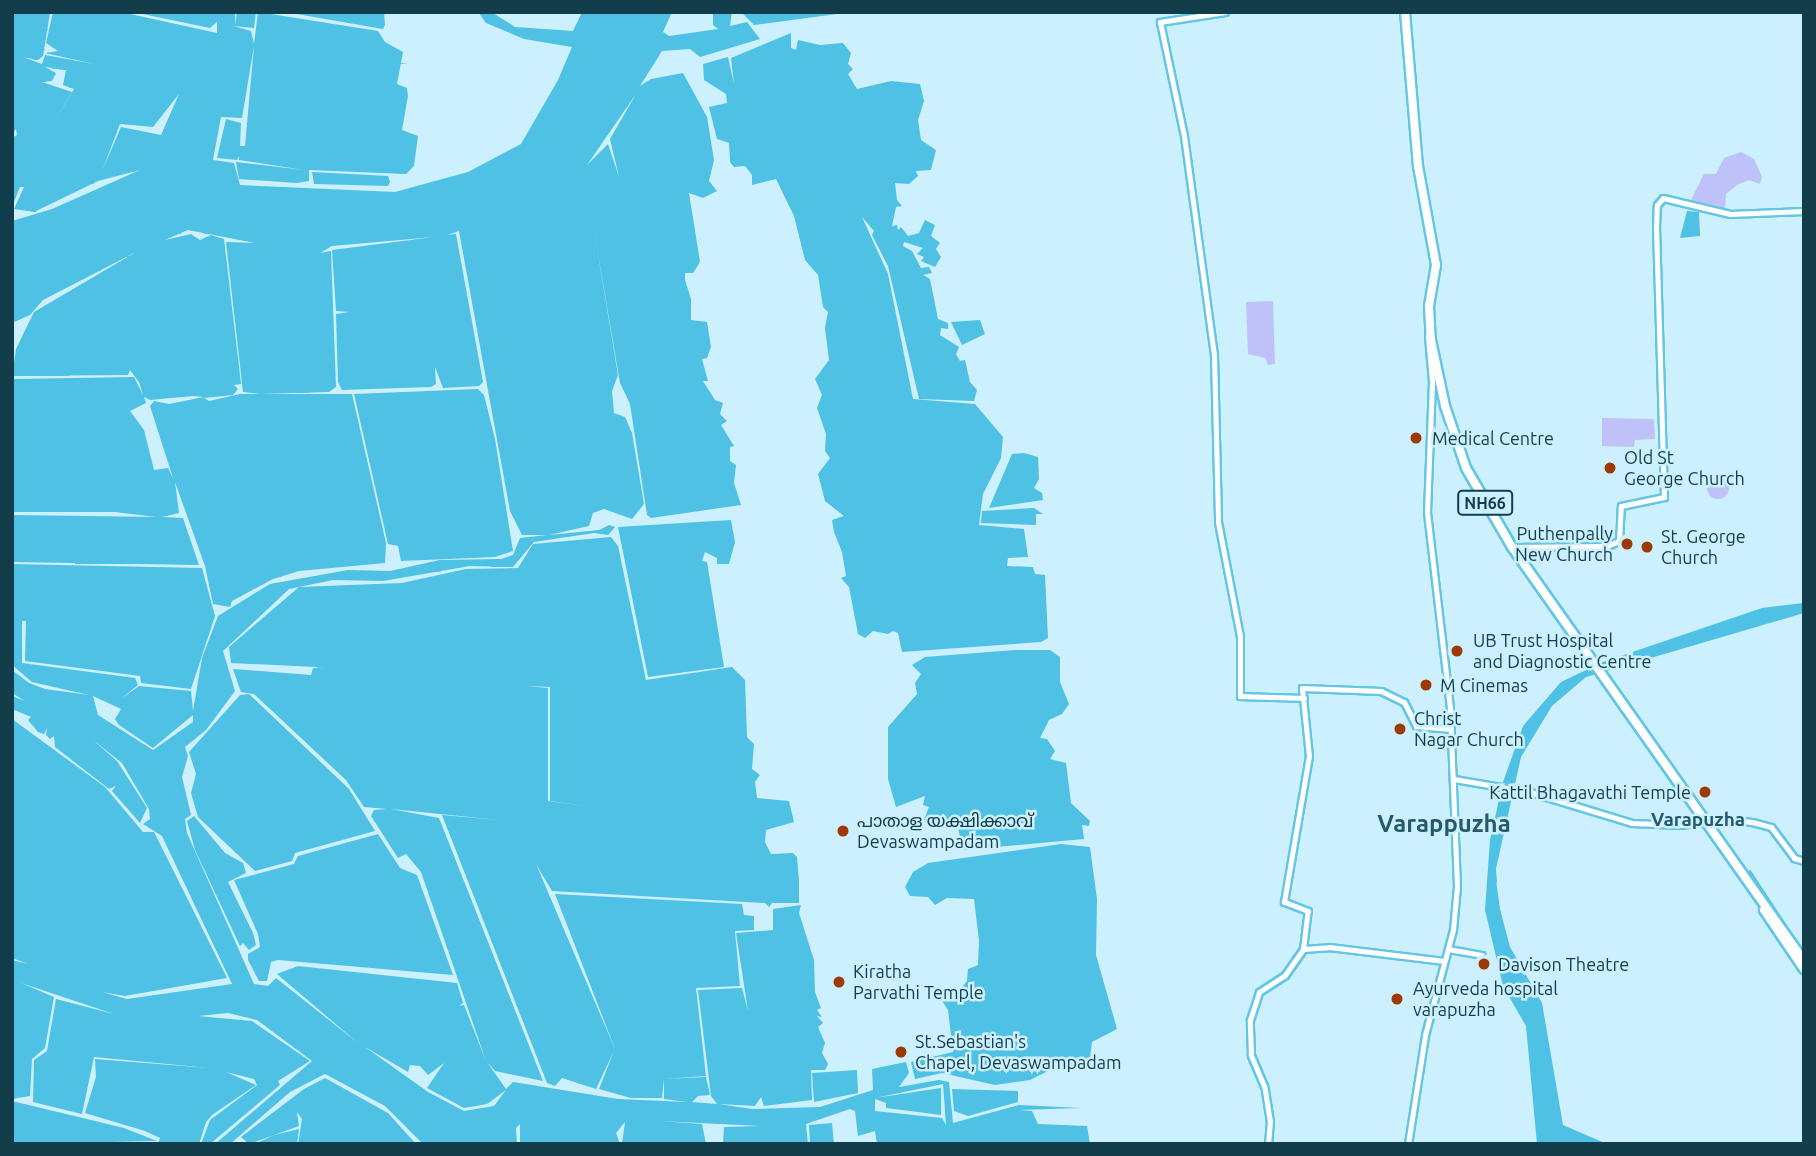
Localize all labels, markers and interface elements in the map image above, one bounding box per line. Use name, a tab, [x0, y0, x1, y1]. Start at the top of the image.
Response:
place label: Medical Centre	[1432, 427, 1554, 449]
marker: Medical Centre	[1406, 428, 1426, 448]
place label: Old St George Church	[1624, 447, 1745, 490]
marker: Old St George Church	[1602, 460, 1618, 476]
road number: NH66	[1457, 490, 1513, 516]
place label: Puthenpally New Church	[1515, 523, 1613, 566]
place label: St. George Church	[1661, 526, 1746, 568]
marker: Puthenpally New Church	[1619, 536, 1635, 552]
marker: St. George Church	[1639, 539, 1655, 555]
place label: UB Trust Hospital and Diagnostic Centre	[1473, 630, 1651, 672]
marker: UB Trust Hospital and Diagnostic Centre	[1447, 641, 1467, 661]
place label: M Cinemas	[1440, 674, 1528, 696]
marker: M Cinemas	[1418, 677, 1434, 693]
place label: Christ Nagar Church	[1414, 708, 1524, 750]
marker: Christ Nagar Church	[1392, 721, 1408, 737]
place label: Kattil Bhagavathi Temple	[1489, 781, 1691, 803]
marker: Kattil Bhagavathi Temple	[1697, 784, 1713, 800]
district label: Varapuzha	[1651, 809, 1745, 831]
place label: പാതാള യക്ഷിക്കാവ് Devaswampadam	[857, 810, 1033, 852]
district label: Varappuzha	[1377, 810, 1511, 838]
marker: പാതാള യക്ഷിക്കാവ് Devaswampadam	[835, 823, 851, 839]
place label: Davison Theatre	[1498, 953, 1629, 975]
marker: Davison Theatre	[1476, 956, 1492, 972]
place label: Kiratha Parvathi Temple	[853, 961, 984, 1004]
marker: Kiratha Parvathi Temple	[831, 974, 847, 990]
place label: Ayurveda hospital varapuzha	[1413, 978, 1558, 1020]
marker: Ayurveda hospital varapuzha	[1387, 989, 1407, 1009]
place label: St.Sebastian's Chapel, Devaswampadam	[915, 1031, 1122, 1074]
marker: St.Sebastian's Chapel, Devaswampadam	[893, 1044, 909, 1060]

